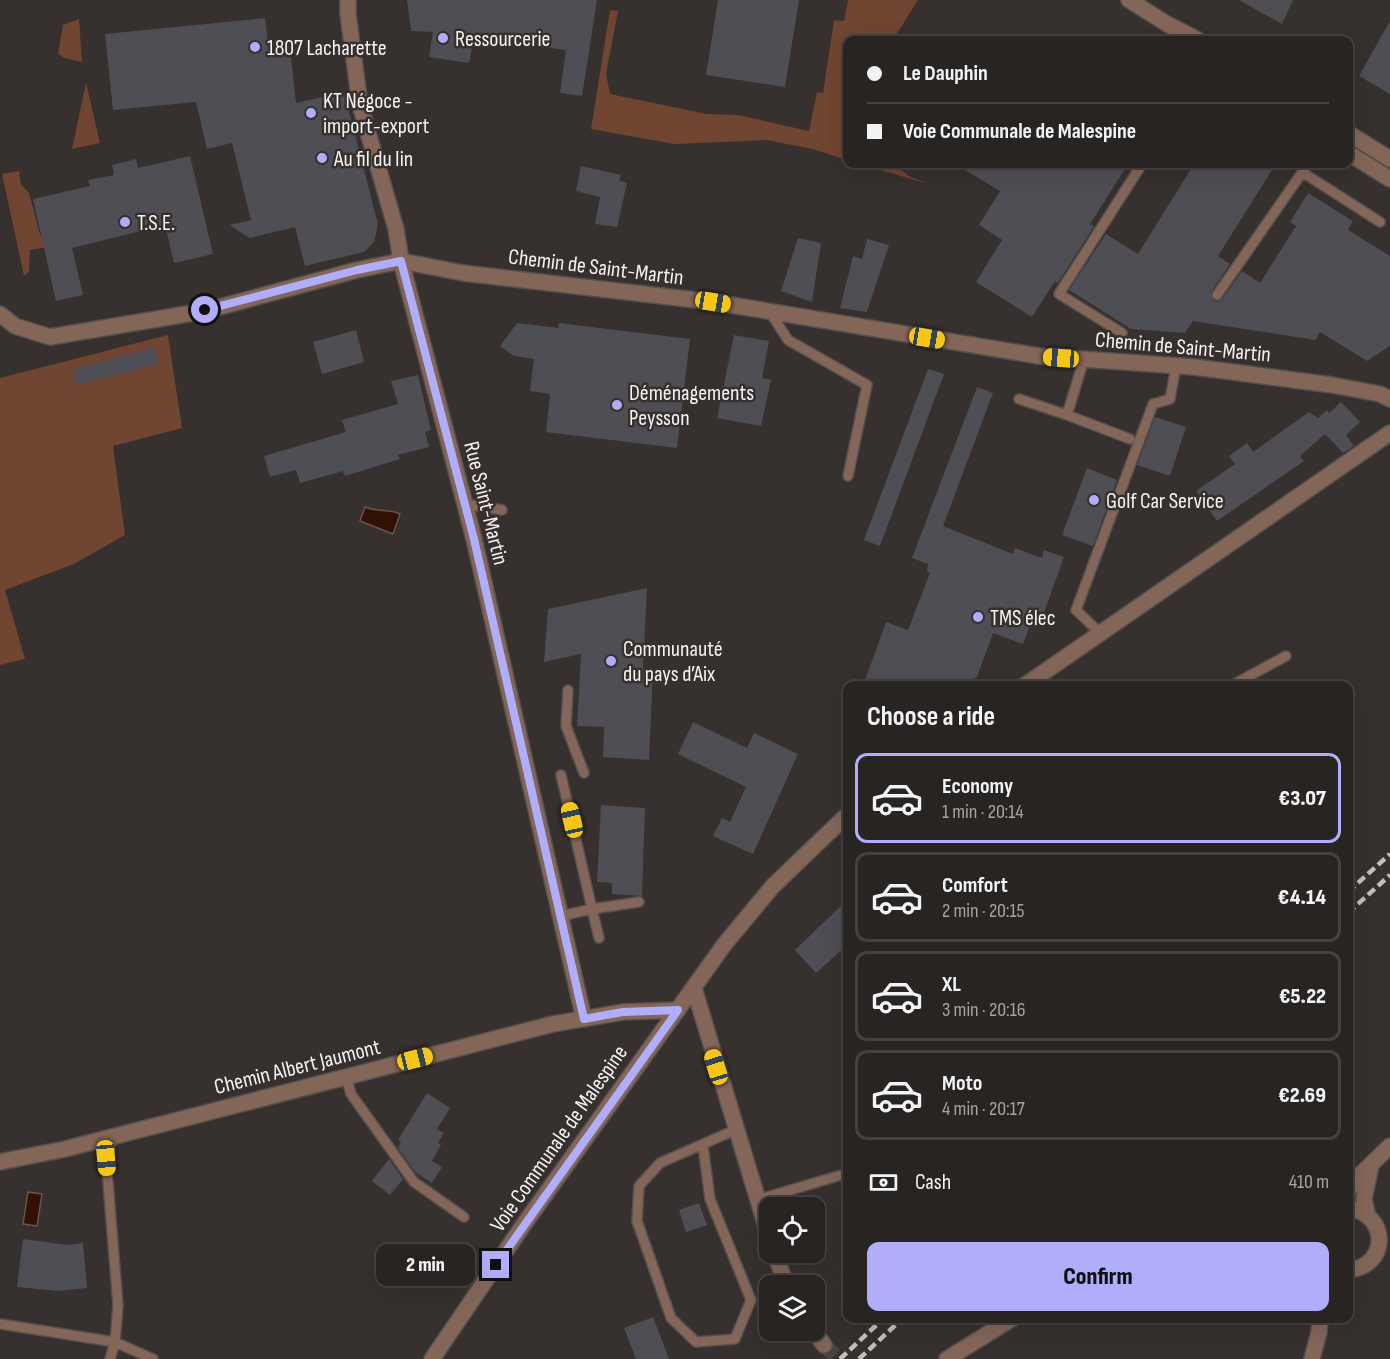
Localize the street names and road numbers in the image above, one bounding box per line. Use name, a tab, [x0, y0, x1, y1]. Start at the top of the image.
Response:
street label: Chemin de Saint-Martin	[507, 243, 685, 292]
street label: Chemin de Saint-Martin	[1094, 326, 1272, 369]
street label: Rue Saint-Martin	[457, 439, 514, 568]
street label: Chemin Albert Jaumont	[211, 1034, 384, 1101]
street label: Voie Communale de Malespine	[485, 1040, 634, 1237]

